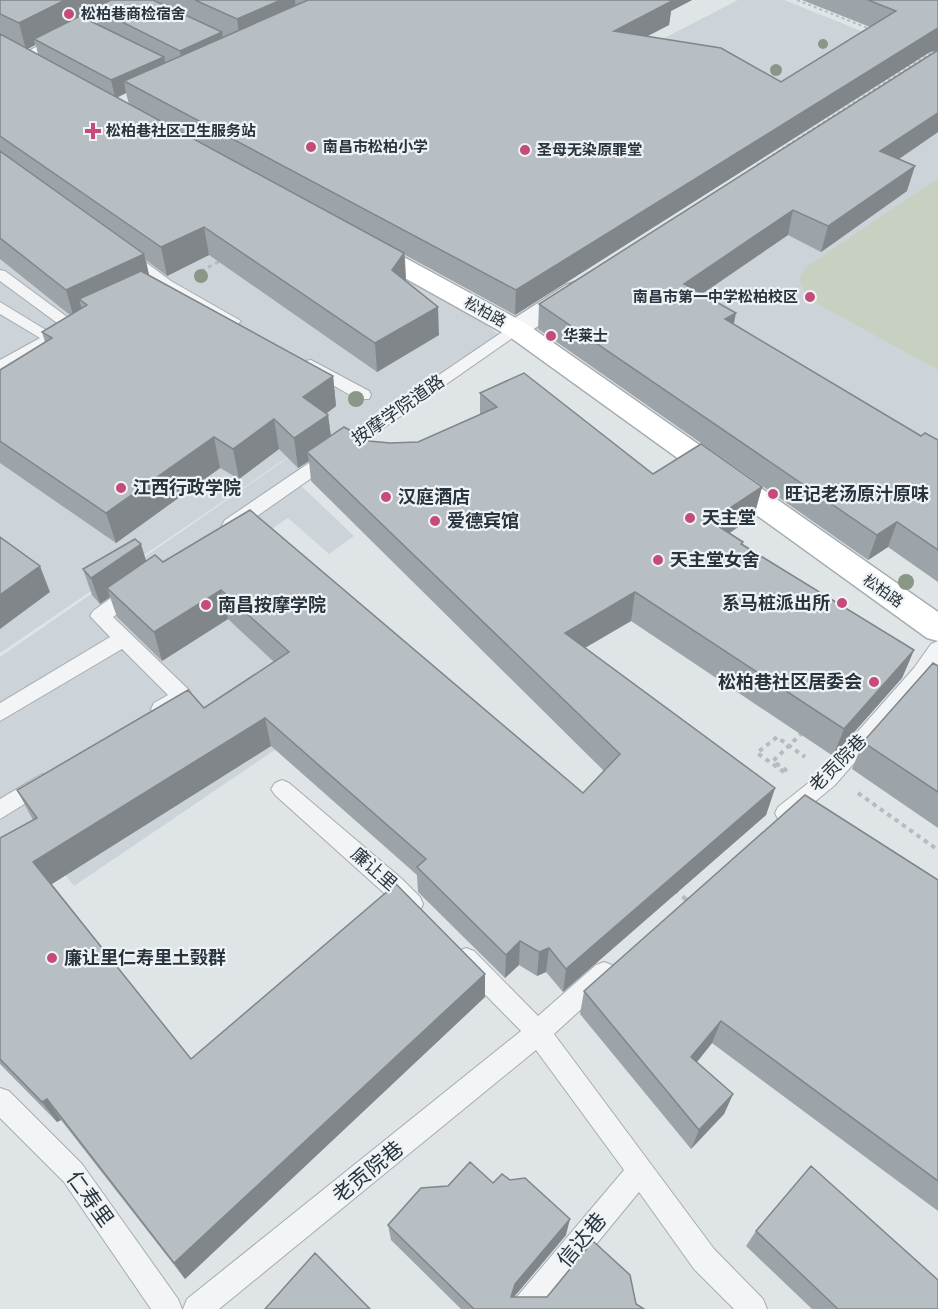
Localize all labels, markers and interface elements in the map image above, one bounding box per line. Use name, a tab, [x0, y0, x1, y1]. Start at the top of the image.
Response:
place label: 松柏巷商检宿舍	[81, 5, 186, 22]
marker: 松柏巷商检宿舍	[62, 7, 76, 21]
marker: 松柏巷社区卫生服务站	[84, 122, 102, 140]
place label: 松柏巷社区卫生服务站	[106, 122, 256, 139]
place label: 南昌市松柏小学	[323, 138, 428, 155]
marker: 南昌市松柏小学	[304, 140, 318, 154]
place label: 圣母无染原罪堂	[537, 141, 642, 158]
marker: 圣母无染原罪堂	[518, 143, 532, 157]
place label: 南昌市第一中学松柏校区	[633, 288, 798, 305]
marker: 南昌市第一中学松柏校区	[803, 290, 817, 304]
street label: 松柏路	[461, 293, 509, 330]
place label: 华莱士	[563, 327, 608, 344]
marker: 华莱士	[544, 329, 558, 343]
street label: 按摩学院道路	[348, 371, 448, 449]
place label: 江西行政学院	[133, 477, 241, 498]
marker: 江西行政学院	[114, 481, 128, 495]
place label: 旺记老汤原汁原味	[785, 484, 929, 504]
place label: 汉庭酒店	[398, 487, 470, 507]
marker: 旺记老汤原汁原味	[766, 487, 780, 501]
marker: 汉庭酒店	[379, 490, 393, 504]
place label: 天主堂	[702, 508, 756, 528]
place label: 爱德宾馆	[447, 511, 519, 531]
marker: 天主堂	[683, 511, 697, 525]
marker: 爱德宾馆	[428, 514, 442, 528]
place label: 天主堂女舍	[670, 550, 760, 570]
marker: 天主堂女舍	[651, 553, 665, 567]
street label: 松柏路	[860, 571, 907, 610]
place label: 系马桩派出所	[722, 593, 830, 613]
place label: 南昌按摩学院	[218, 595, 326, 615]
marker: 系马桩派出所	[835, 596, 849, 610]
marker: 南昌按摩学院	[199, 598, 213, 612]
place label: 松柏巷社区居委会	[718, 672, 862, 692]
marker: 松柏巷社区居委会	[867, 675, 881, 689]
street label: 老贡院巷	[805, 730, 871, 796]
street label: 廉让里	[347, 844, 401, 894]
place label: 廉让里仁寿里土㲄群	[64, 948, 226, 968]
marker: 廉让里仁寿里土㲄群	[45, 951, 59, 965]
street label: 老贡院巷	[328, 1136, 408, 1207]
street label: 仁寿里	[63, 1166, 118, 1231]
street label: 信达巷	[553, 1208, 611, 1271]

